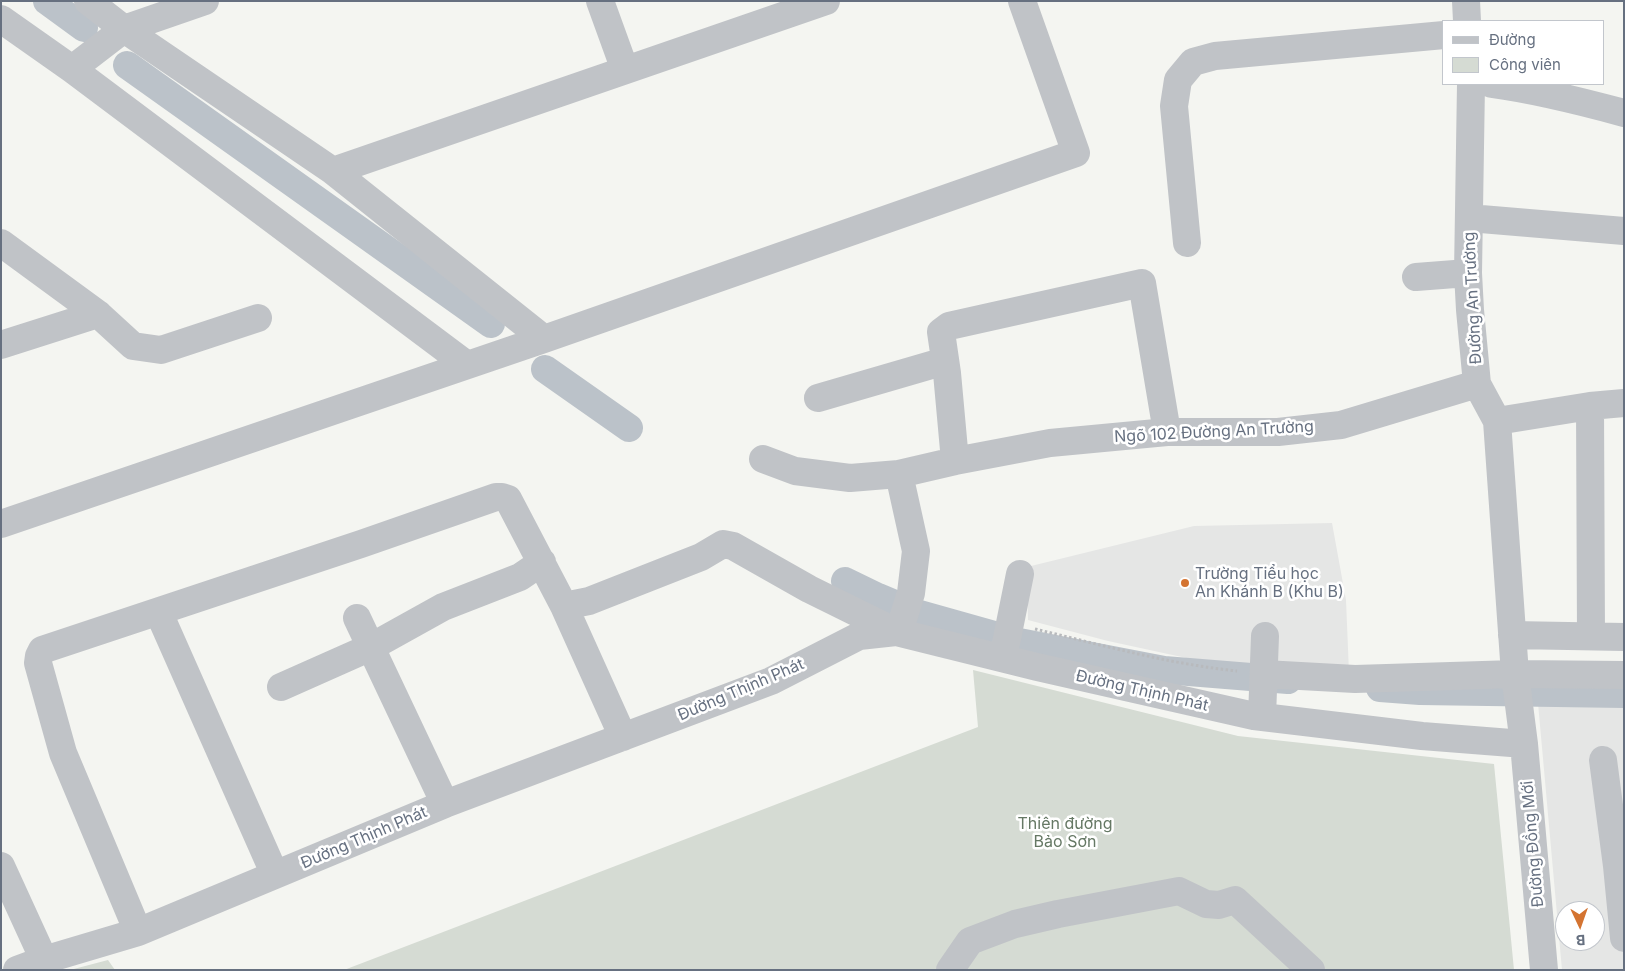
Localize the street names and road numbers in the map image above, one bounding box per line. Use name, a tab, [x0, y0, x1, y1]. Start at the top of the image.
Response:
street label: Đường An Trường	[1460, 231, 1486, 365]
street label: Ngõ 102 Đường An Trường	[1114, 417, 1314, 447]
street label: Đường Thịnh Phát	[675, 655, 807, 725]
street label: Đường Thịnh Phát	[1074, 666, 1210, 716]
street label: Đường Đồng Mới	[1518, 780, 1548, 908]
street label: Đường Thịnh Phát	[298, 803, 430, 873]

